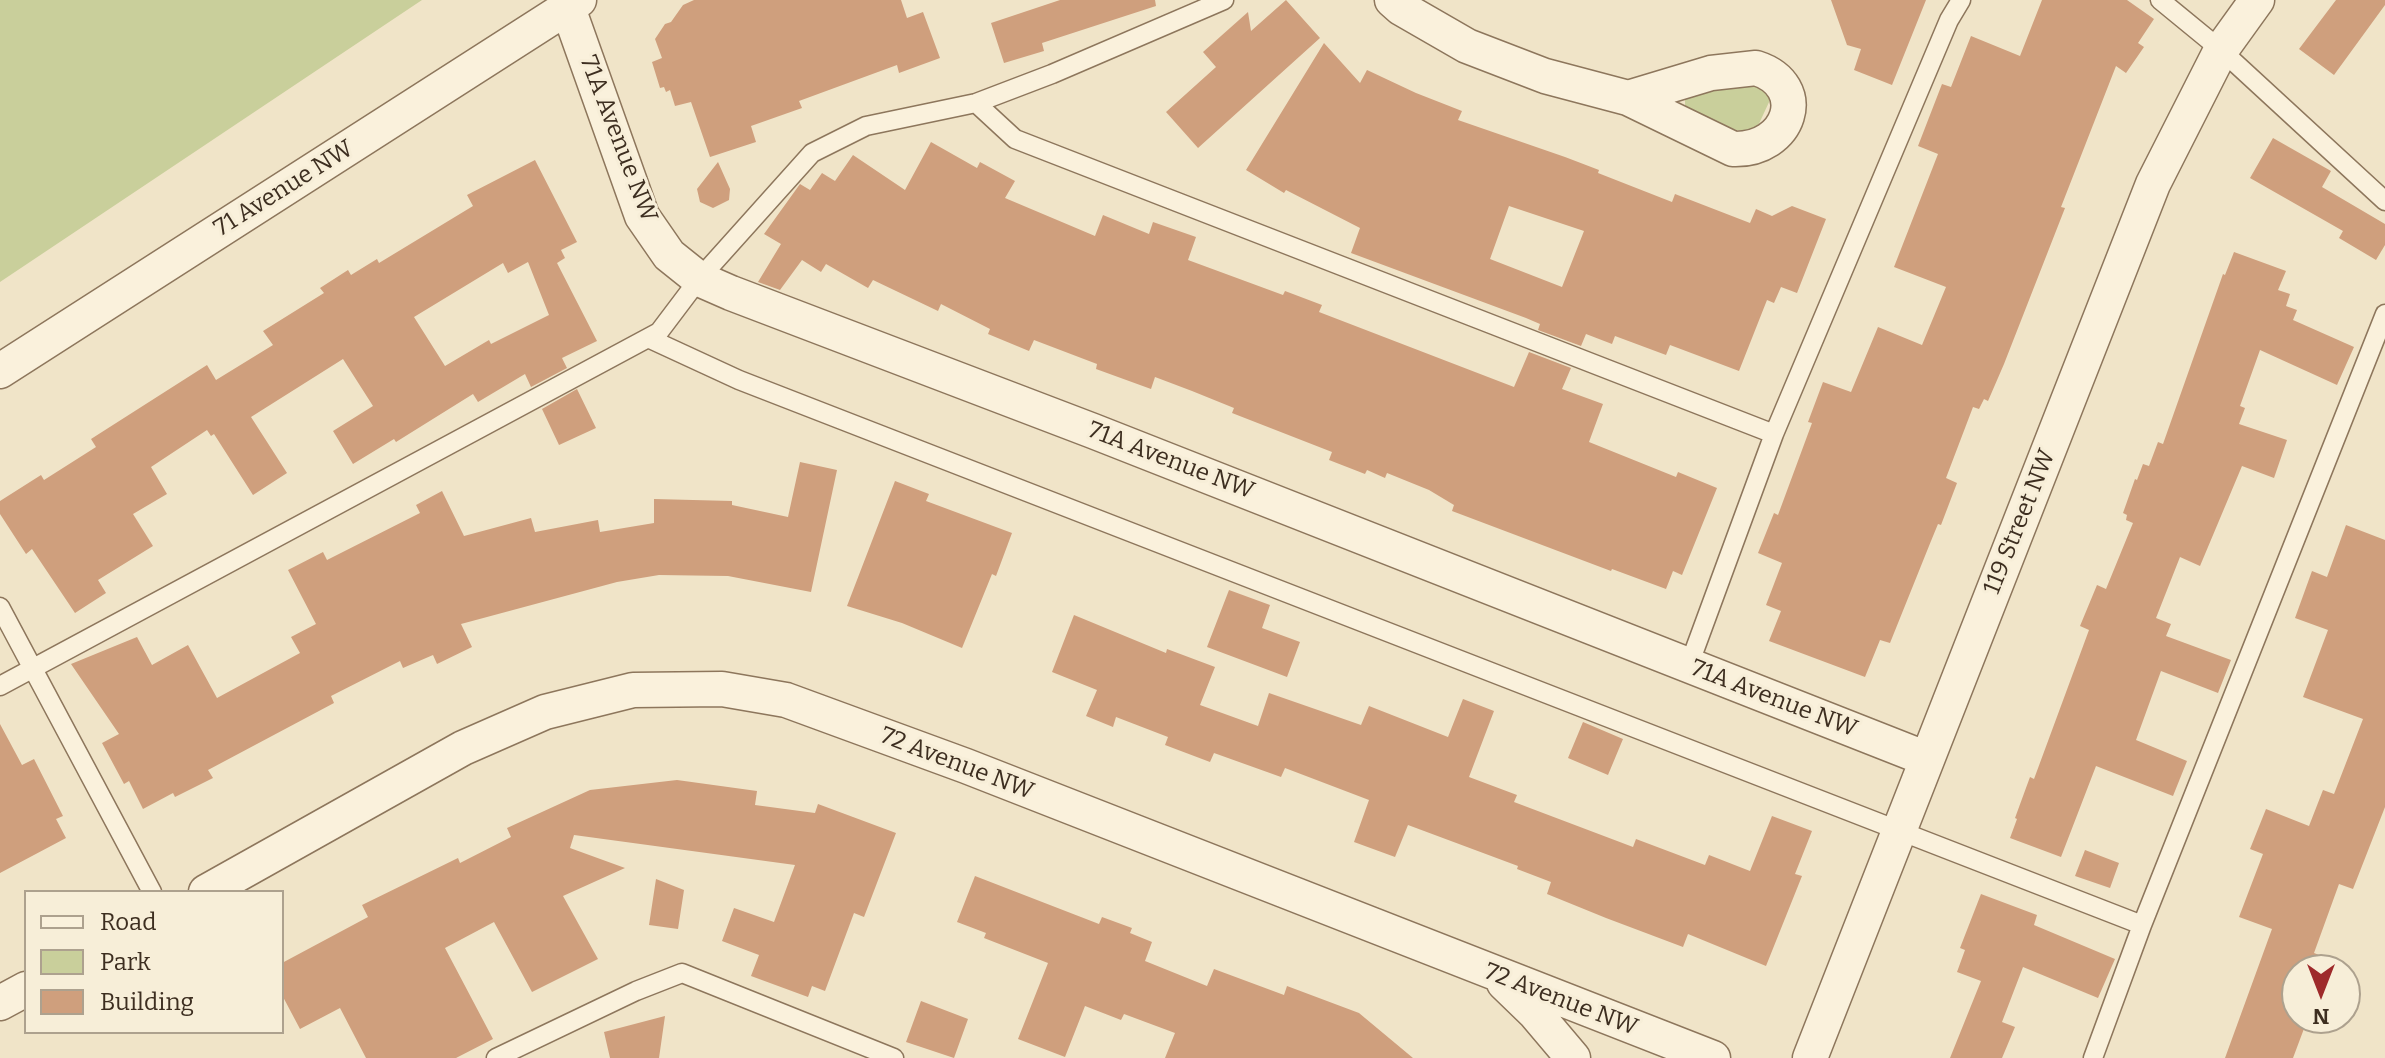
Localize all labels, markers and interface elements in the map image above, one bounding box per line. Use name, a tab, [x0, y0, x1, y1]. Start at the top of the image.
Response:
street label: 71A Avenue NW	[573, 52, 663, 226]
street label: 71 Avenue NW	[209, 135, 359, 243]
street label: 71A Avenue NW	[1084, 416, 1258, 506]
street label: 119 Street NW	[1978, 445, 2062, 599]
street label: 71A Avenue NW	[1687, 654, 1861, 744]
street label: 72 Avenue NW	[876, 722, 1038, 806]
legend	[24, 890, 284, 1034]
text: Road	[100, 908, 156, 936]
text: Park	[100, 948, 151, 976]
north arrow	[2281, 954, 2361, 1034]
street label: 72 Avenue NW	[1480, 958, 1642, 1042]
text: Building	[100, 988, 194, 1016]
text: N	[2313, 1003, 2330, 1030]

